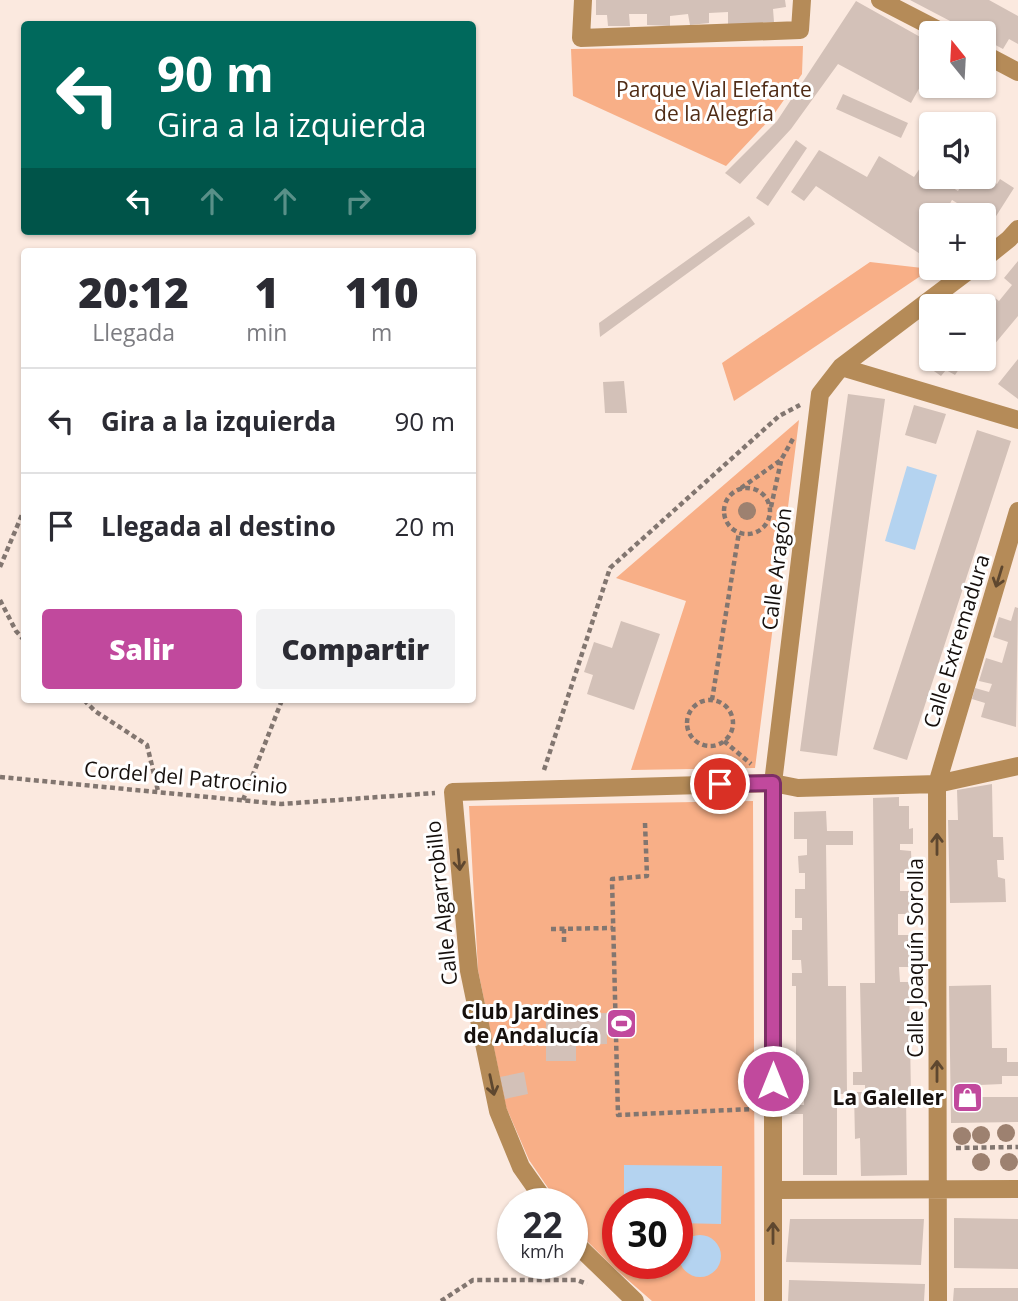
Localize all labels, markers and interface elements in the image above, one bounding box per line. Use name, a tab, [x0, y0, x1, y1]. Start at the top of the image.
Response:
north arrow	[919, 21, 996, 98]
map controls	[919, 21, 996, 371]
text: 90 m	[157, 40, 274, 106]
icon: left	[42, 49, 133, 140]
park label: Parque Vial Elefante de la Alegría	[616, 75, 812, 127]
text: Gira a la izquierda	[157, 103, 427, 146]
button: sound	[919, 112, 996, 189]
icon: left	[120, 182, 158, 220]
icon: ahead	[193, 182, 231, 220]
icon: ahead	[266, 182, 304, 220]
icon: right	[339, 182, 377, 220]
button: +	[919, 203, 996, 280]
text: 20:12	[78, 263, 189, 320]
text: 1	[255, 263, 279, 320]
text: 110	[345, 263, 419, 320]
button: −	[919, 294, 996, 371]
text: Llegada	[92, 316, 175, 348]
text: min	[246, 316, 287, 348]
text: m	[371, 316, 392, 348]
icon: left	[42, 402, 80, 440]
text: Gira a la izquierda	[101, 403, 336, 439]
text: 90 m	[394, 403, 455, 439]
street label: Calle Aragón	[755, 506, 797, 632]
icon: arrive	[42, 507, 80, 545]
text: Llegada al destino	[101, 508, 336, 544]
text: 20 m	[394, 508, 455, 544]
street label: Calle Extremadura	[916, 551, 996, 731]
one-way arrow	[991, 565, 1004, 587]
button: Salir	[42, 609, 242, 689]
button: Compartir	[256, 609, 455, 689]
street label: Cordel del Patrocinio	[83, 754, 289, 800]
pin	[690, 754, 750, 814]
icon: arrive	[701, 765, 739, 803]
street label: Calle Algarrobillo	[418, 819, 464, 987]
one-way arrow	[930, 833, 944, 856]
one-way arrow	[453, 848, 466, 871]
street label: Calle Joaquín Sorolla	[901, 858, 929, 1058]
place label: Club Jardines de Andalucía	[461, 997, 599, 1049]
sports icon: Club Jardines de Andalucía	[605, 1006, 639, 1040]
position arrow	[736, 1044, 810, 1118]
one-way arrow	[930, 1060, 944, 1083]
one-way arrow	[486, 1073, 500, 1096]
shop icon: La Galeller	[950, 1080, 984, 1114]
place label: La Galeller	[833, 1083, 944, 1111]
speed limit sign: 30	[602, 1188, 693, 1279]
text: 22	[522, 1201, 563, 1248]
one-way arrow	[766, 1222, 780, 1245]
text: km/h	[521, 1239, 564, 1263]

